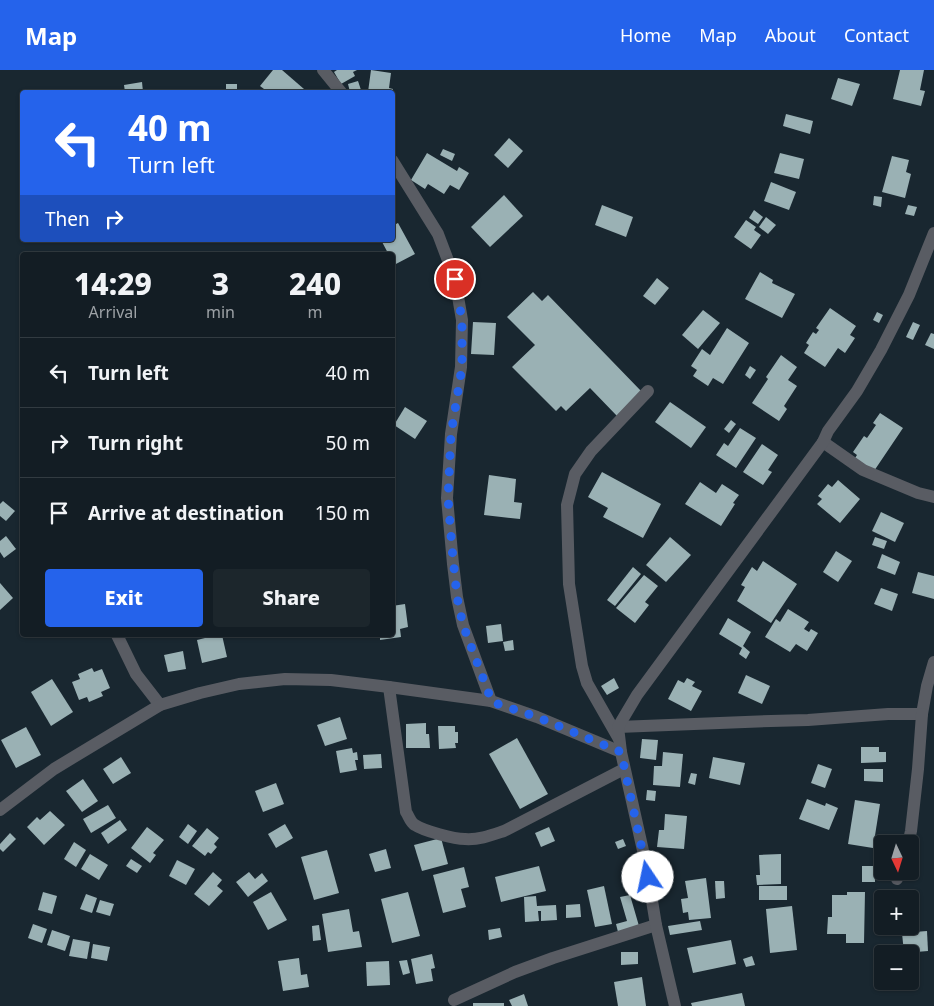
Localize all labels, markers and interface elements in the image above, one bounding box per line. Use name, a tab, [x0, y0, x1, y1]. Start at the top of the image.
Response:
text: Map	[25, 19, 77, 52]
text: Home	[620, 23, 671, 47]
text: Map	[699, 23, 737, 47]
text: About	[765, 23, 816, 47]
text: Contact	[844, 23, 909, 47]
text: 40 m	[128, 104, 211, 151]
icon: left	[45, 110, 110, 175]
text: Turn left	[128, 149, 215, 179]
icon: right	[100, 205, 128, 233]
text: Then	[45, 206, 90, 232]
pin	[434, 258, 476, 300]
text: 14:29	[74, 263, 152, 304]
text: 3	[212, 263, 229, 304]
text: 240	[289, 263, 341, 304]
icon: arrive	[441, 265, 469, 293]
text: Arrival	[89, 301, 137, 323]
text: min	[206, 301, 235, 323]
text: m	[307, 301, 322, 323]
icon: left	[45, 359, 73, 387]
text: Turn left	[88, 360, 169, 386]
text: 40 m	[326, 360, 370, 386]
icon: right	[45, 429, 73, 457]
text: Turn right	[88, 430, 183, 456]
text: 50 m	[326, 430, 370, 456]
icon: arrive	[45, 499, 73, 527]
text: Arrive at destination	[88, 500, 284, 526]
text: 150 m	[315, 500, 370, 526]
button: Exit	[45, 569, 203, 627]
button: Share	[213, 569, 370, 627]
north arrow	[874, 835, 919, 880]
map controls	[874, 835, 919, 990]
position arrow	[621, 850, 673, 902]
button: +	[874, 890, 919, 935]
button: −	[874, 945, 919, 990]

